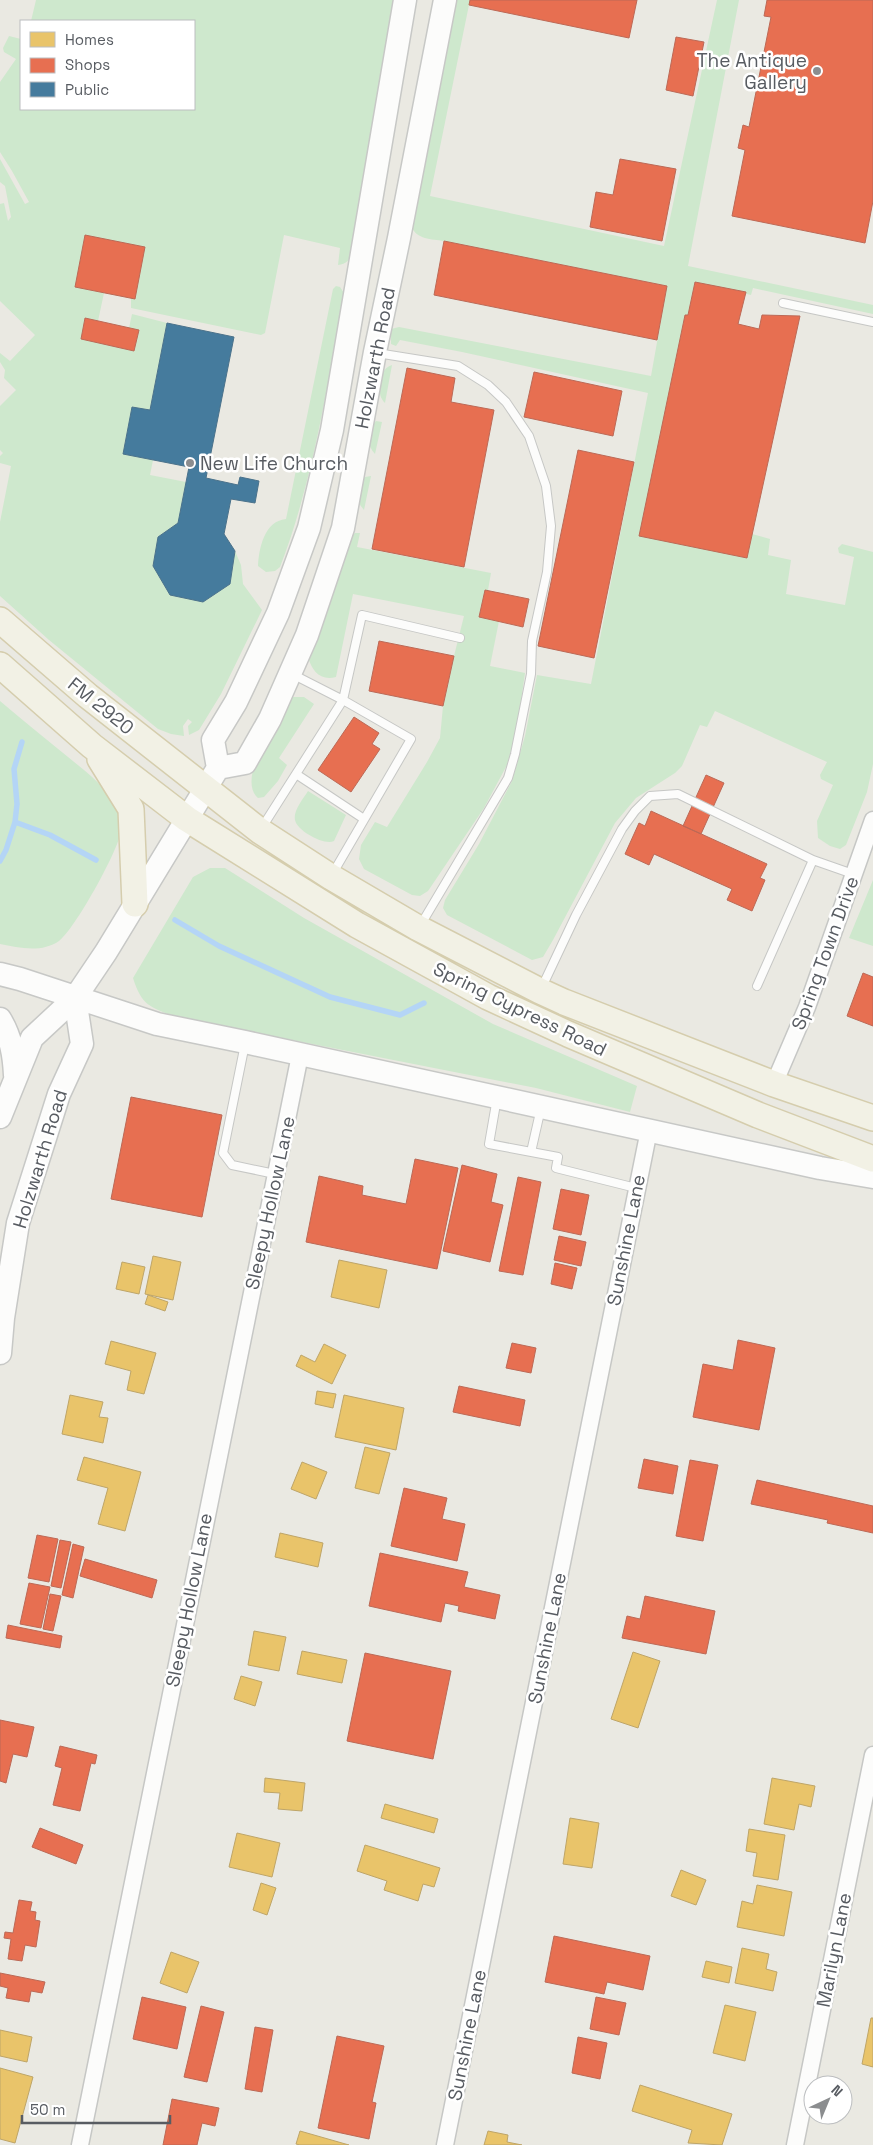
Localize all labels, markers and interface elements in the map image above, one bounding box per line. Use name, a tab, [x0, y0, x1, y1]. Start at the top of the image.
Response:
legend	[20, 20, 195, 110]
text: Homes	[65, 30, 114, 49]
place label: The Antique Gallery	[696, 48, 807, 95]
text: Shops	[65, 55, 110, 74]
marker: The Antique Gallery	[811, 65, 823, 77]
text: Public	[65, 80, 109, 99]
street label: Holzwarth Road	[349, 285, 401, 431]
place label: New Life Church	[200, 451, 348, 476]
marker: New Life Church	[184, 457, 196, 469]
street label: FM 2920	[63, 672, 139, 740]
street label: Spring Town Drive	[786, 873, 864, 1033]
street label: Spring Cypress Road	[429, 956, 611, 1062]
street label: Holzwarth Road	[7, 1087, 73, 1231]
street label: Sleepy Hollow Lane	[239, 1114, 301, 1292]
street label: Sunshine Lane	[601, 1172, 651, 1308]
street label: Sleepy Hollow Lane	[160, 1511, 218, 1689]
street label: Sunshine Lane	[522, 1570, 572, 1706]
street label: Marilyn Lane	[811, 1891, 857, 2009]
street label: Sunshine Lane	[442, 1967, 492, 2103]
north arrow	[803, 2075, 853, 2125]
text: N	[827, 2081, 847, 2100]
scale bar	[22, 2092, 170, 2124]
text: 50 m	[30, 2100, 65, 2119]

